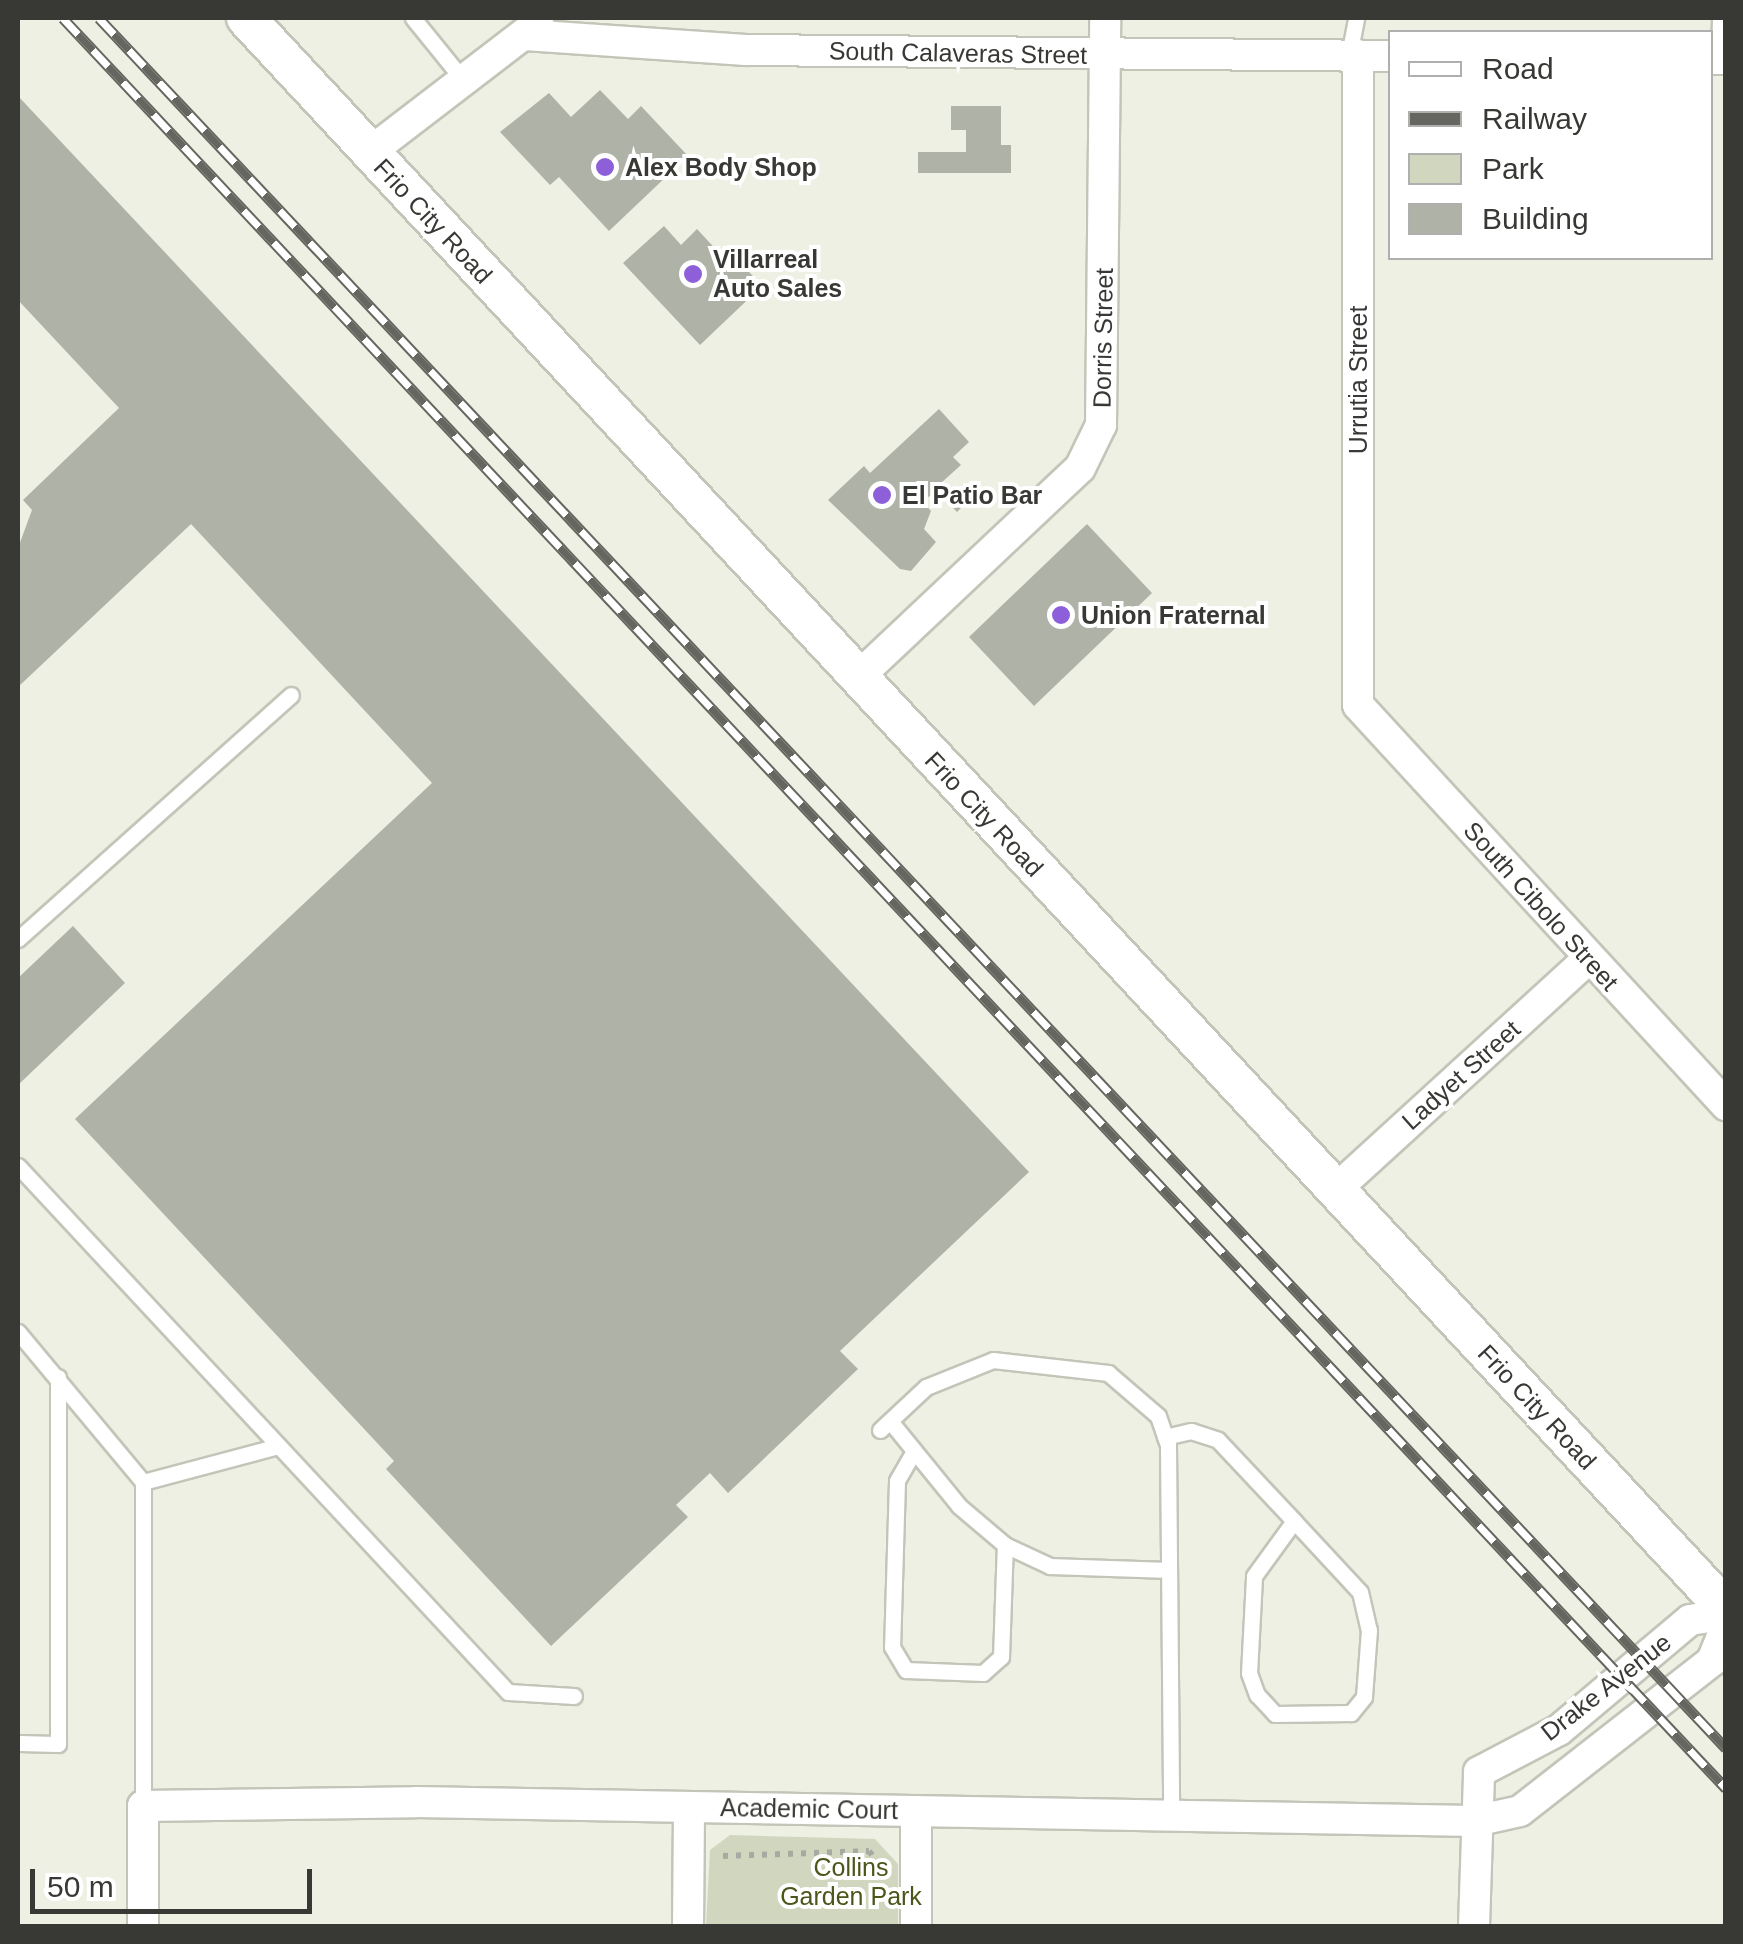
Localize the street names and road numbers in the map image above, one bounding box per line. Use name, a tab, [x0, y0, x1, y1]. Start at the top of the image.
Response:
street label: South Calaveras Street	[829, 36, 1087, 70]
street label: Frio City Road	[368, 152, 498, 290]
street label: Dorris Street	[1087, 268, 1119, 408]
street label: Urrutia Street	[1343, 306, 1373, 454]
street label: Frio City Road	[919, 745, 1049, 883]
street label: South Cibolo Street	[1457, 815, 1625, 997]
street label: Ladyet Street	[1396, 1014, 1526, 1136]
street label: Frio City Road	[1472, 1338, 1602, 1476]
street label: Drake Avenue	[1535, 1627, 1677, 1747]
street label: Academic Court	[720, 1792, 898, 1826]

